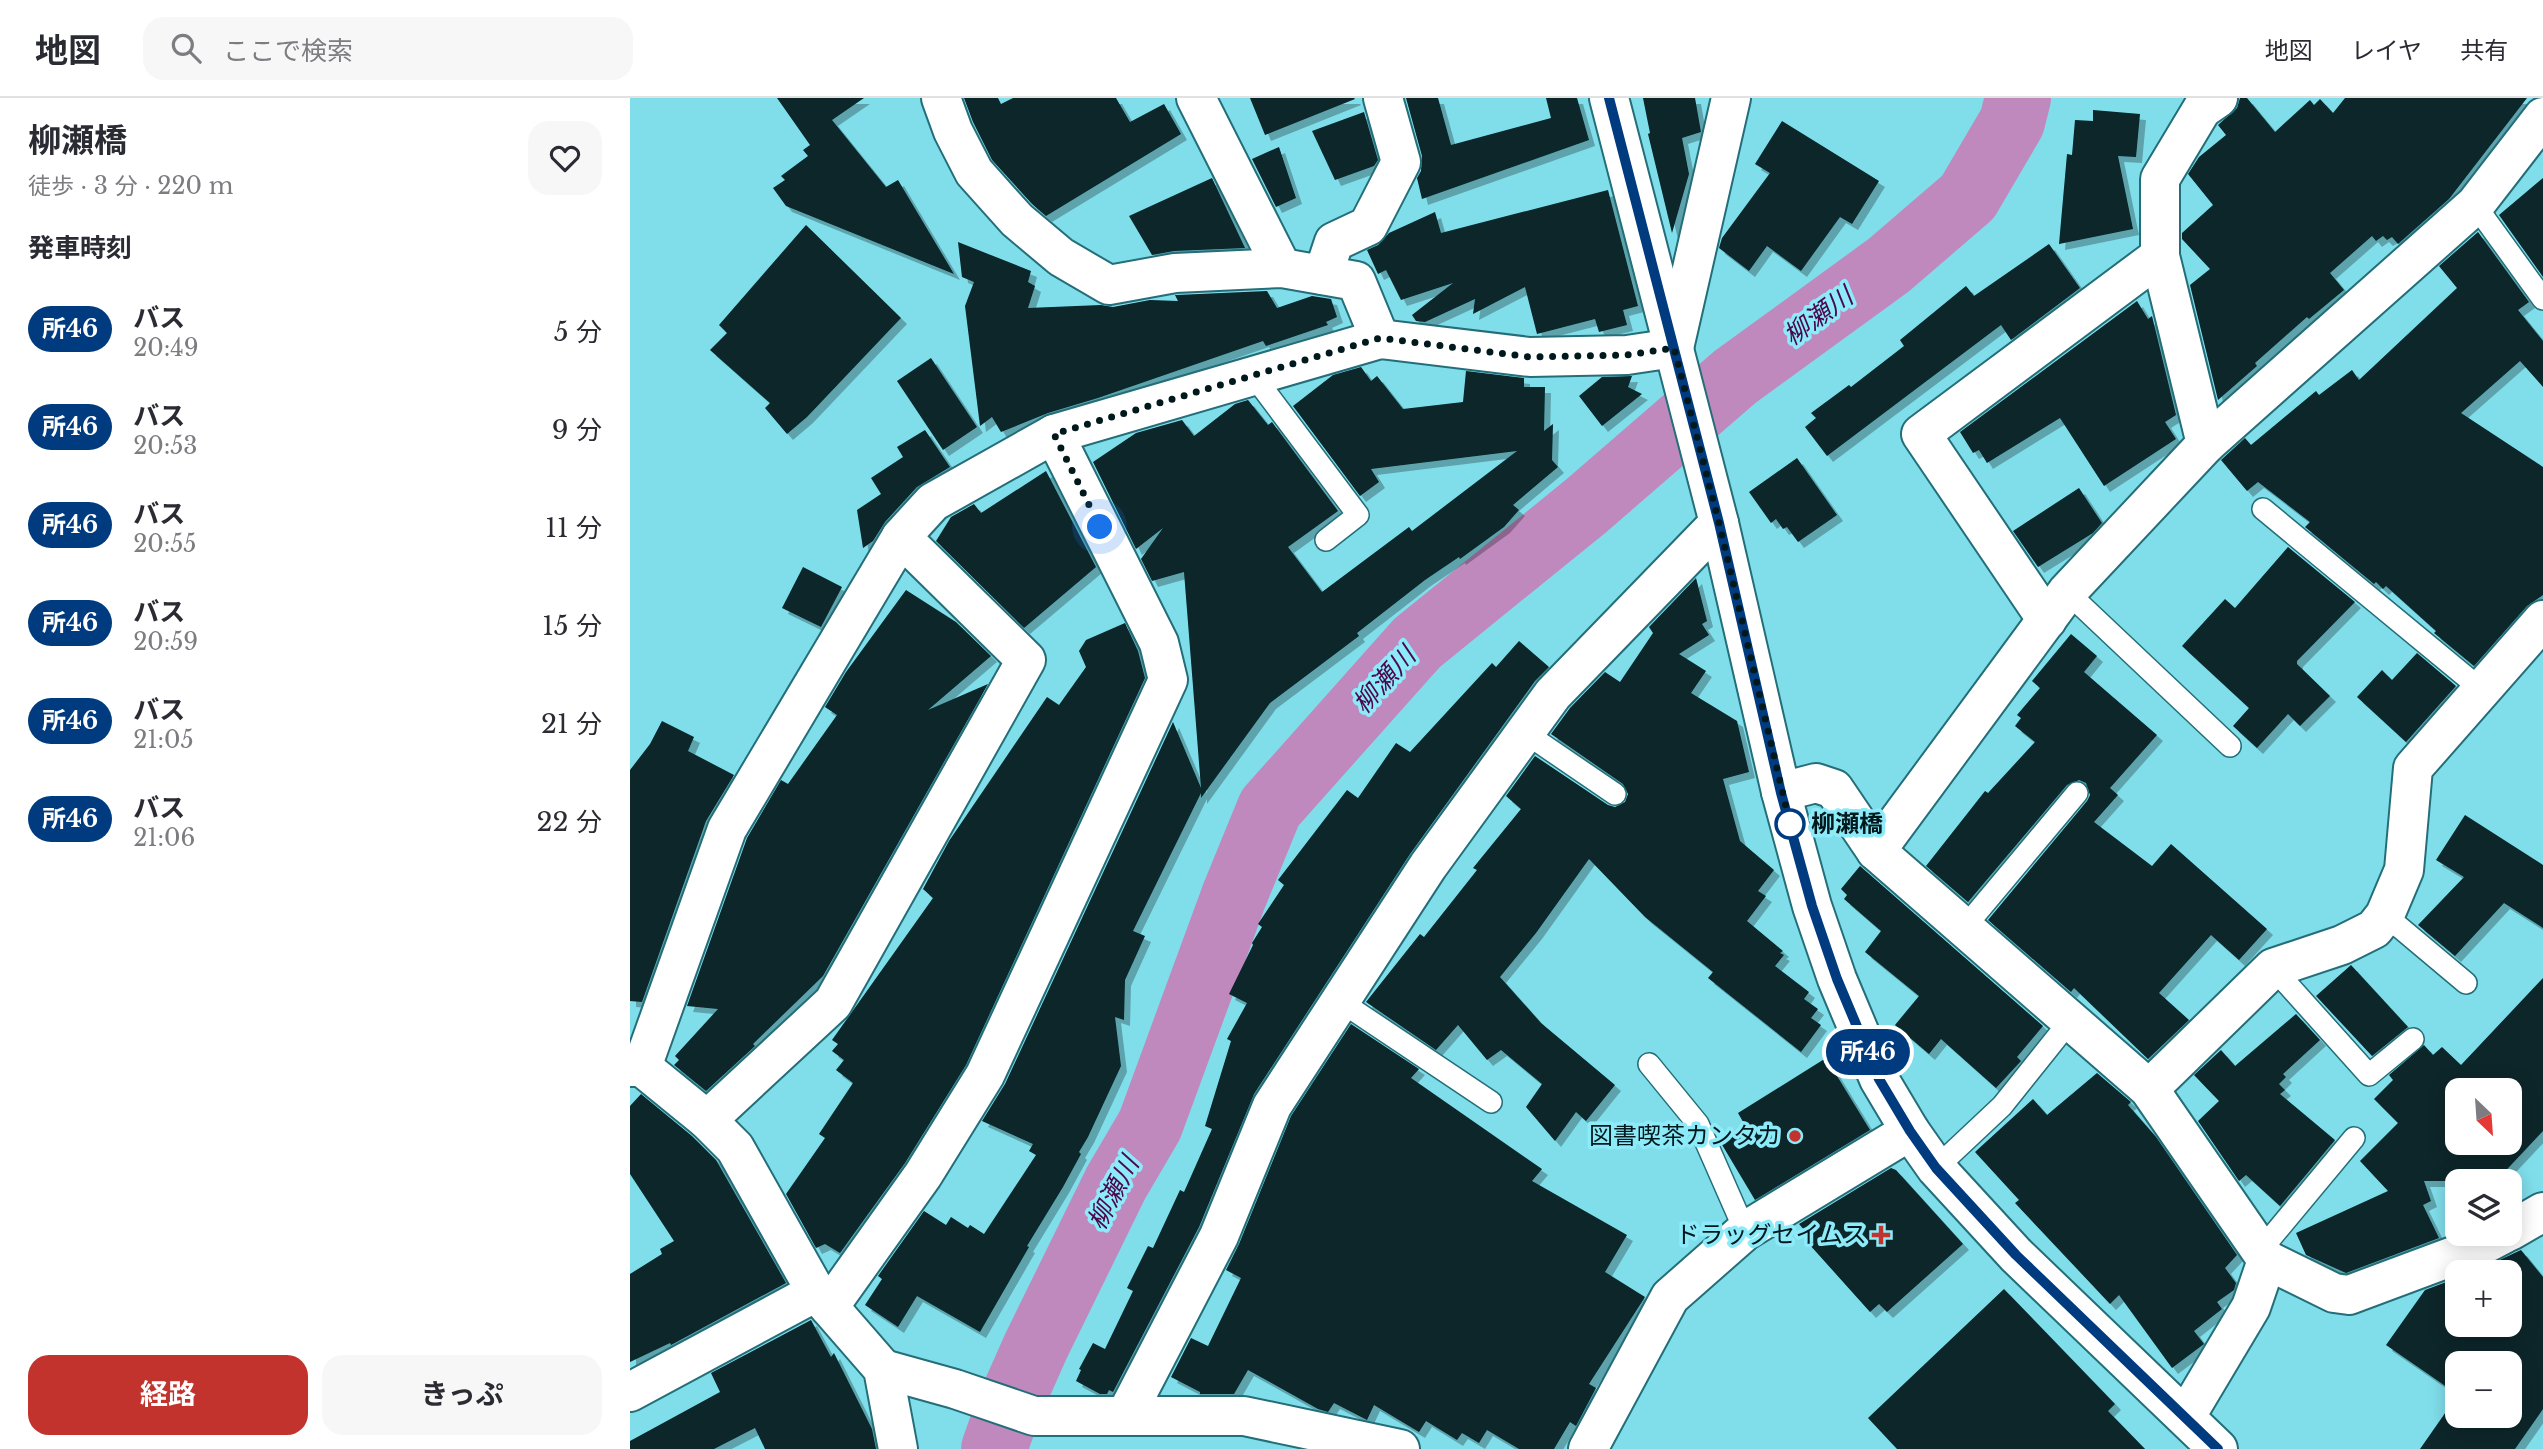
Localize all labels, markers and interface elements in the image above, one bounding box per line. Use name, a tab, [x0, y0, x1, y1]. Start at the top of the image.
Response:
search box	[143, 17, 633, 80]
icon: search	[167, 29, 205, 67]
text: 地図	[35, 30, 101, 71]
text: ここで検索	[223, 35, 353, 67]
text: 地図	[2265, 36, 2313, 65]
text: レイヤ	[2351, 36, 2422, 65]
text: 共有	[2460, 36, 2508, 65]
text: 柳瀬橋	[28, 120, 127, 161]
button: heart	[528, 121, 602, 195]
text: 徒歩 · 3 分 · 220 m	[28, 172, 233, 200]
text: 発車時刻	[28, 232, 132, 264]
water label: 柳瀬川	[1777, 278, 1861, 352]
text: バス	[133, 302, 185, 334]
text: 所46	[42, 314, 98, 343]
text: 5 分	[554, 316, 602, 348]
text: 20:49	[133, 334, 199, 362]
text: バス	[133, 400, 185, 432]
text: 所46	[42, 412, 98, 441]
text: 9 分	[552, 414, 602, 446]
text: 20:53	[133, 432, 198, 460]
text: バス	[133, 498, 185, 530]
your location	[1082, 509, 1117, 544]
text: 所46	[42, 510, 98, 539]
text: 11 分	[545, 512, 602, 544]
text: 20:55	[133, 530, 196, 558]
text: バス	[133, 596, 185, 628]
text: 所46	[42, 608, 98, 637]
text: 15 分	[542, 610, 602, 642]
text: 20:59	[133, 628, 198, 656]
water label: 柳瀬川	[1346, 638, 1424, 720]
text: バス	[133, 694, 185, 726]
text: 所46	[42, 706, 98, 735]
text: 21 分	[541, 708, 602, 740]
text: 21:05	[133, 726, 194, 754]
text: バス	[133, 792, 185, 824]
text: 所46	[42, 804, 98, 833]
text: 22 分	[537, 806, 602, 838]
marker: 柳瀬橋	[1775, 809, 1805, 839]
place label: 柳瀬橋	[1811, 809, 1883, 838]
text: 21:06	[133, 824, 195, 852]
line badge: 所46	[1828, 1029, 1908, 1075]
text: 所46	[1840, 1037, 1896, 1066]
north arrow	[2445, 1078, 2522, 1155]
map controls	[2445, 1078, 2522, 1428]
place label: 図書喫茶カンタカ	[1589, 1121, 1781, 1150]
marker: 図書喫茶カンタカ	[1787, 1128, 1803, 1144]
water label: 柳瀬川	[1081, 1148, 1147, 1235]
button: layers	[2445, 1169, 2522, 1246]
place label: ドラッグセイムス	[1675, 1220, 1867, 1249]
marker: ドラッグセイムス	[1873, 1227, 1889, 1243]
button: +	[2445, 1260, 2522, 1337]
button: −	[2445, 1351, 2522, 1428]
button: 経路	[28, 1355, 308, 1435]
button: きっぷ	[322, 1355, 602, 1435]

